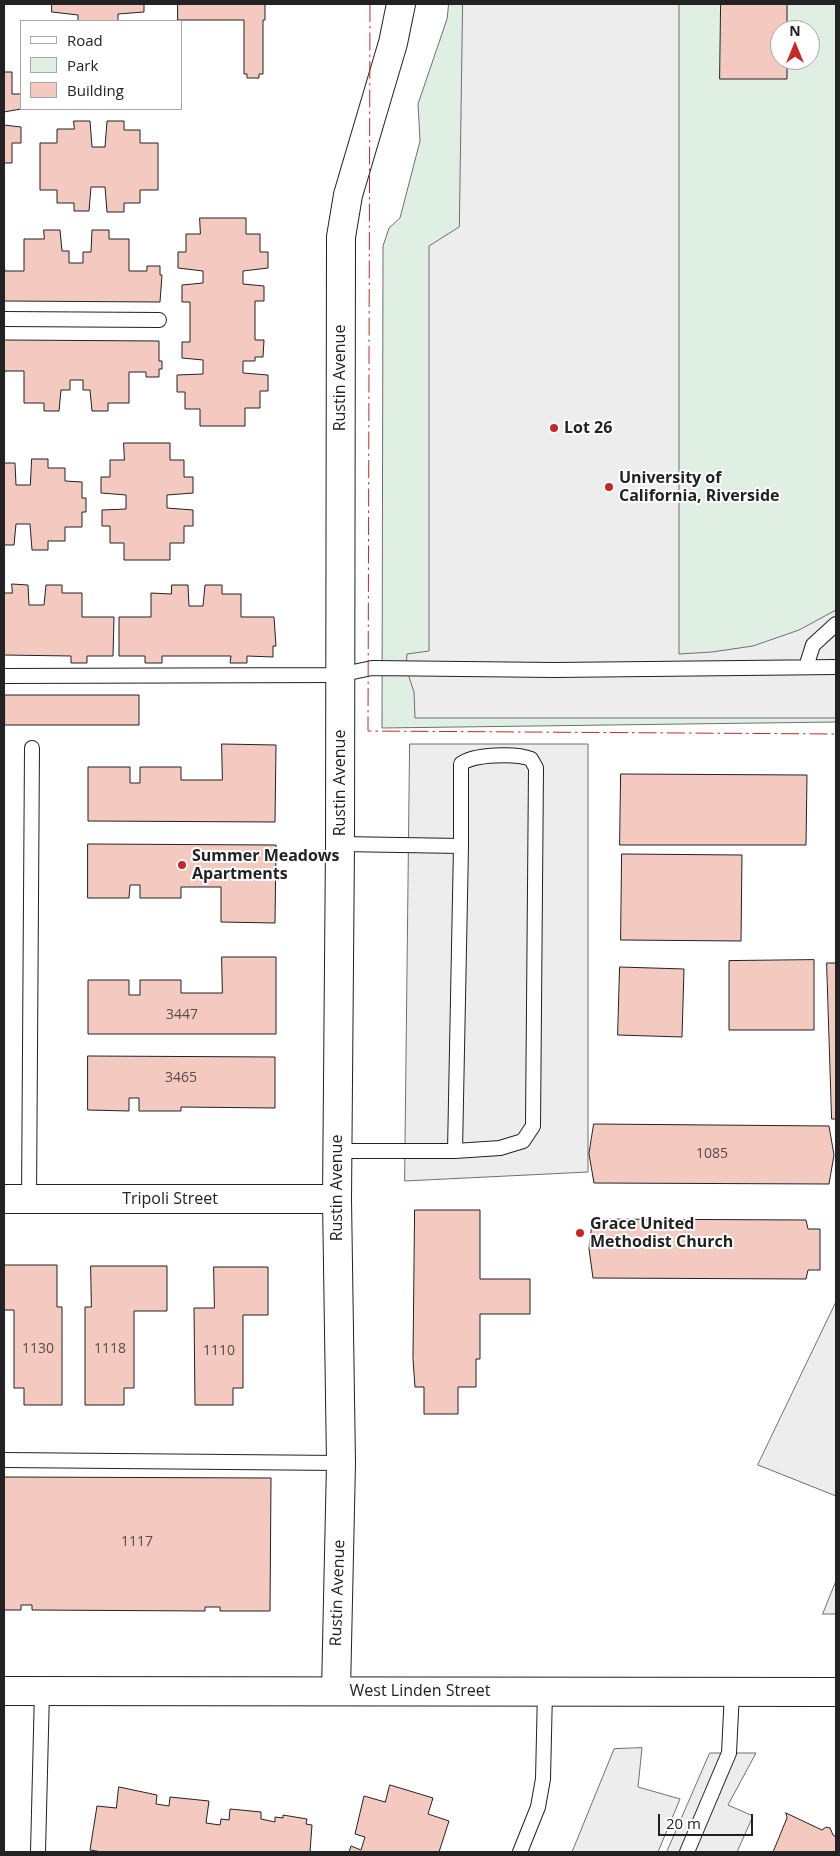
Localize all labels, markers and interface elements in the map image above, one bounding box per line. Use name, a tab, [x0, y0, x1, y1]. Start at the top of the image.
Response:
legend	[20, 20, 182, 110]
north arrow	[770, 20, 820, 70]
text: N	[789, 21, 801, 40]
text: Road	[67, 30, 103, 50]
text: Park	[67, 55, 98, 75]
text: Building	[67, 80, 124, 100]
street label: Rustin Avenue	[330, 325, 350, 431]
place label: Lot 26	[564, 418, 612, 438]
marker: Lot 26	[548, 422, 560, 434]
place label: University of California, Riverside	[619, 468, 779, 506]
marker: University of California, Riverside	[603, 481, 615, 493]
street label: Rustin Avenue	[330, 730, 350, 836]
place label: Summer Meadows Apartments	[192, 846, 340, 884]
marker: Summer Meadows Apartments	[176, 859, 188, 871]
house number: 3447	[166, 1007, 198, 1023]
house number: 3465	[165, 1070, 197, 1086]
street label: Rustin Avenue	[327, 1135, 347, 1241]
house number: 1085	[696, 1146, 728, 1162]
street label: Tripoli Street	[122, 1189, 218, 1209]
place label: Grace United Methodist Church	[590, 1214, 733, 1252]
marker: Grace United Methodist Church	[574, 1227, 586, 1239]
house number: 1130	[22, 1341, 54, 1357]
house number: 1118	[94, 1341, 126, 1357]
house number: 1110	[203, 1343, 235, 1359]
house number: 1117	[121, 1534, 153, 1550]
street label: Rustin Avenue	[327, 1539, 349, 1647]
street label: West Linden Street	[350, 1681, 490, 1701]
scale bar	[660, 1804, 755, 1836]
text: 20 m	[666, 1813, 701, 1833]

